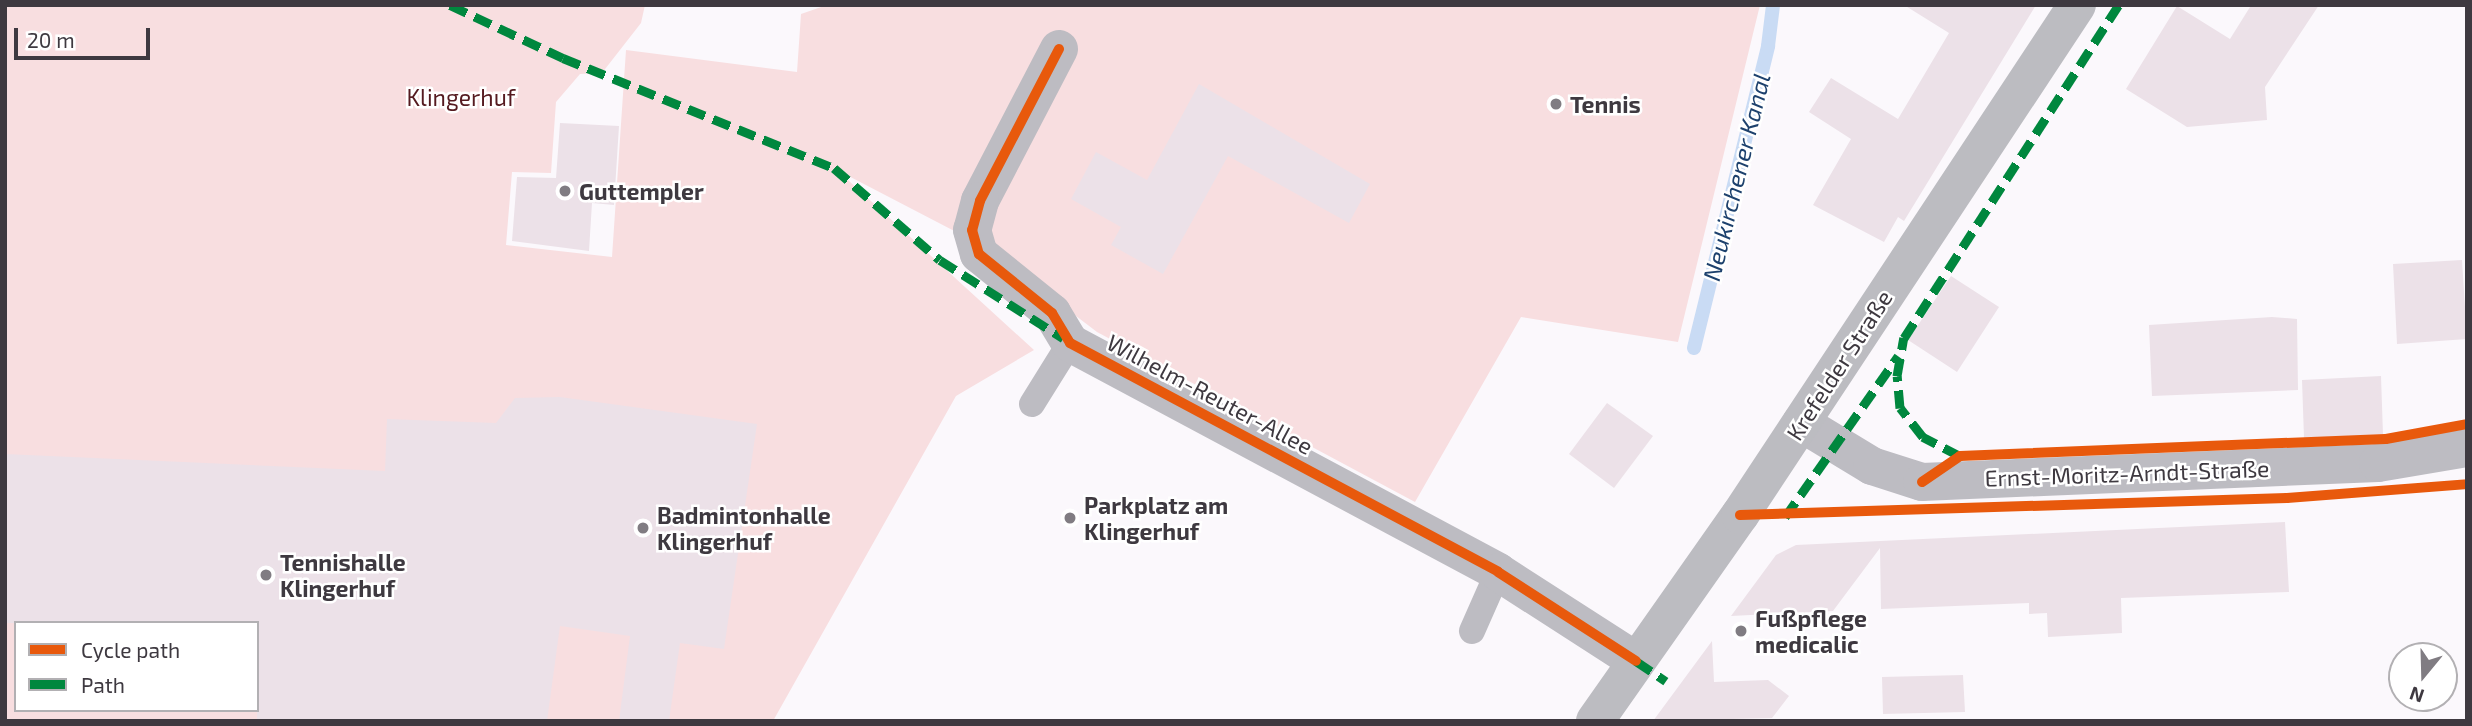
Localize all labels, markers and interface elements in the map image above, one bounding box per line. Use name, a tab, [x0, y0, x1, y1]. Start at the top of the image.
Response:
scale bar	[18, 14, 154, 58]
text: 20 m	[27, 27, 75, 52]
water label: Neukirchener Kanal	[1696, 70, 1776, 284]
park label: Klingerhuf	[406, 83, 516, 111]
place label: Tennis	[1570, 90, 1641, 118]
marker: Tennis	[1548, 96, 1564, 112]
place label: Guttempler	[579, 177, 704, 205]
marker: Guttempler	[557, 183, 573, 199]
street label: Krefelder Straße	[1780, 285, 1898, 445]
street label: Wilhelm-Reuter-Allee	[1102, 328, 1318, 460]
street label: Ernst-Moritz-Arndt-Straße	[1984, 454, 2270, 492]
place label: Parkplatz am Klingerhuf	[1084, 491, 1228, 545]
place label: Badmintonhalle Klingerhuf	[657, 501, 831, 555]
marker: Parkplatz am Klingerhuf	[1062, 510, 1078, 526]
marker: Badmintonhalle Klingerhuf	[635, 520, 651, 536]
place label: Tennishalle Klingerhuf	[280, 548, 406, 602]
marker: Tennishalle Klingerhuf	[258, 567, 274, 583]
place label: Fußpflege medicalic	[1755, 604, 1867, 658]
legend	[14, 621, 259, 712]
marker: Fußpflege medicalic	[1733, 623, 1749, 639]
text: Cycle path	[81, 637, 180, 662]
north arrow	[2388, 642, 2458, 712]
text: Path	[81, 672, 125, 697]
text: N	[2406, 682, 2427, 709]

